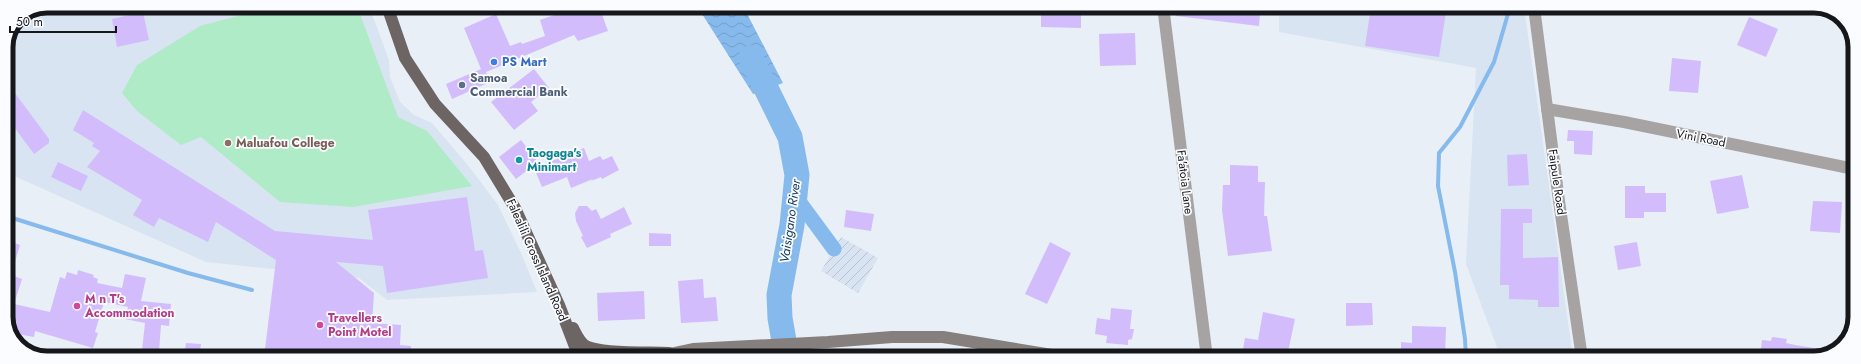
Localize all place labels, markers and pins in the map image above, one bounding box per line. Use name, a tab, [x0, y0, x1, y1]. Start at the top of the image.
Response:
place label: PS Mart	[502, 53, 547, 71]
marker: PS Mart	[489, 57, 499, 67]
place label: Samoa Commercial Bank	[470, 69, 568, 101]
marker: Samoa Commercial Bank	[457, 80, 467, 90]
place label: Maluafou College	[236, 134, 335, 152]
marker: Maluafou College	[223, 138, 233, 148]
place label: Taogaga's Minimart	[527, 144, 582, 176]
marker: Taogaga's Minimart	[514, 155, 524, 165]
place label: M n T's Accommodation	[84, 290, 175, 322]
marker: M n T's Accommodation	[72, 301, 82, 311]
place label: Travellers Point Motel	[328, 309, 392, 341]
marker: Travellers Point Motel	[315, 320, 325, 330]

